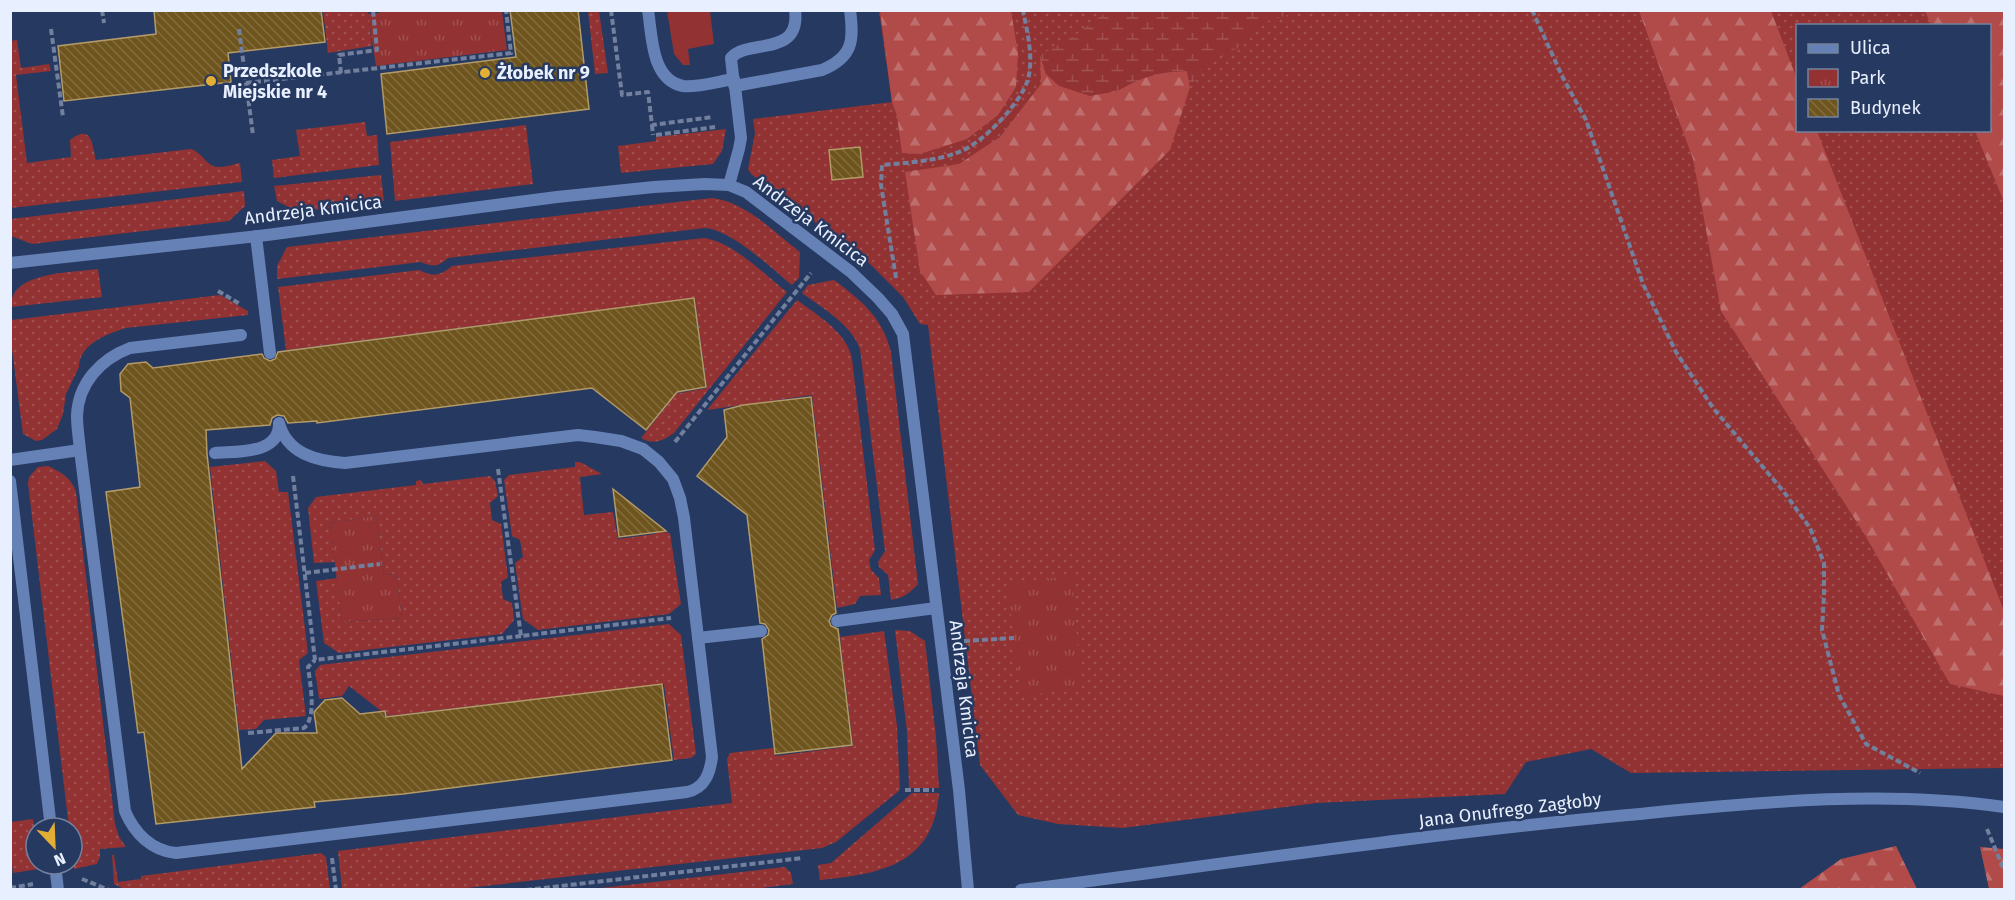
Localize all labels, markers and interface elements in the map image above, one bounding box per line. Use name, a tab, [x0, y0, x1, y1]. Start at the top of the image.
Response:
legend	[1796, 24, 1991, 132]
text: Ulica	[1850, 37, 1890, 59]
place label: Przedszkole Miejskie nr 4	[223, 60, 327, 103]
place label: Żłobek nr 9	[497, 62, 590, 84]
marker: Żłobek nr 9	[478, 66, 492, 80]
text: Park	[1850, 67, 1886, 89]
marker: Przedszkole Miejskie nr 4	[204, 74, 218, 88]
text: Budynek	[1850, 97, 1921, 119]
street label: Andrzeja Kmicica	[749, 171, 873, 271]
street label: Andrzeja Kmicica	[243, 191, 383, 229]
street label: Andrzeja Kmicica	[945, 619, 983, 759]
street label: Jana Onufrego Zagłoby	[1417, 788, 1603, 832]
north arrow	[24, 816, 84, 876]
text: N	[51, 849, 68, 870]

